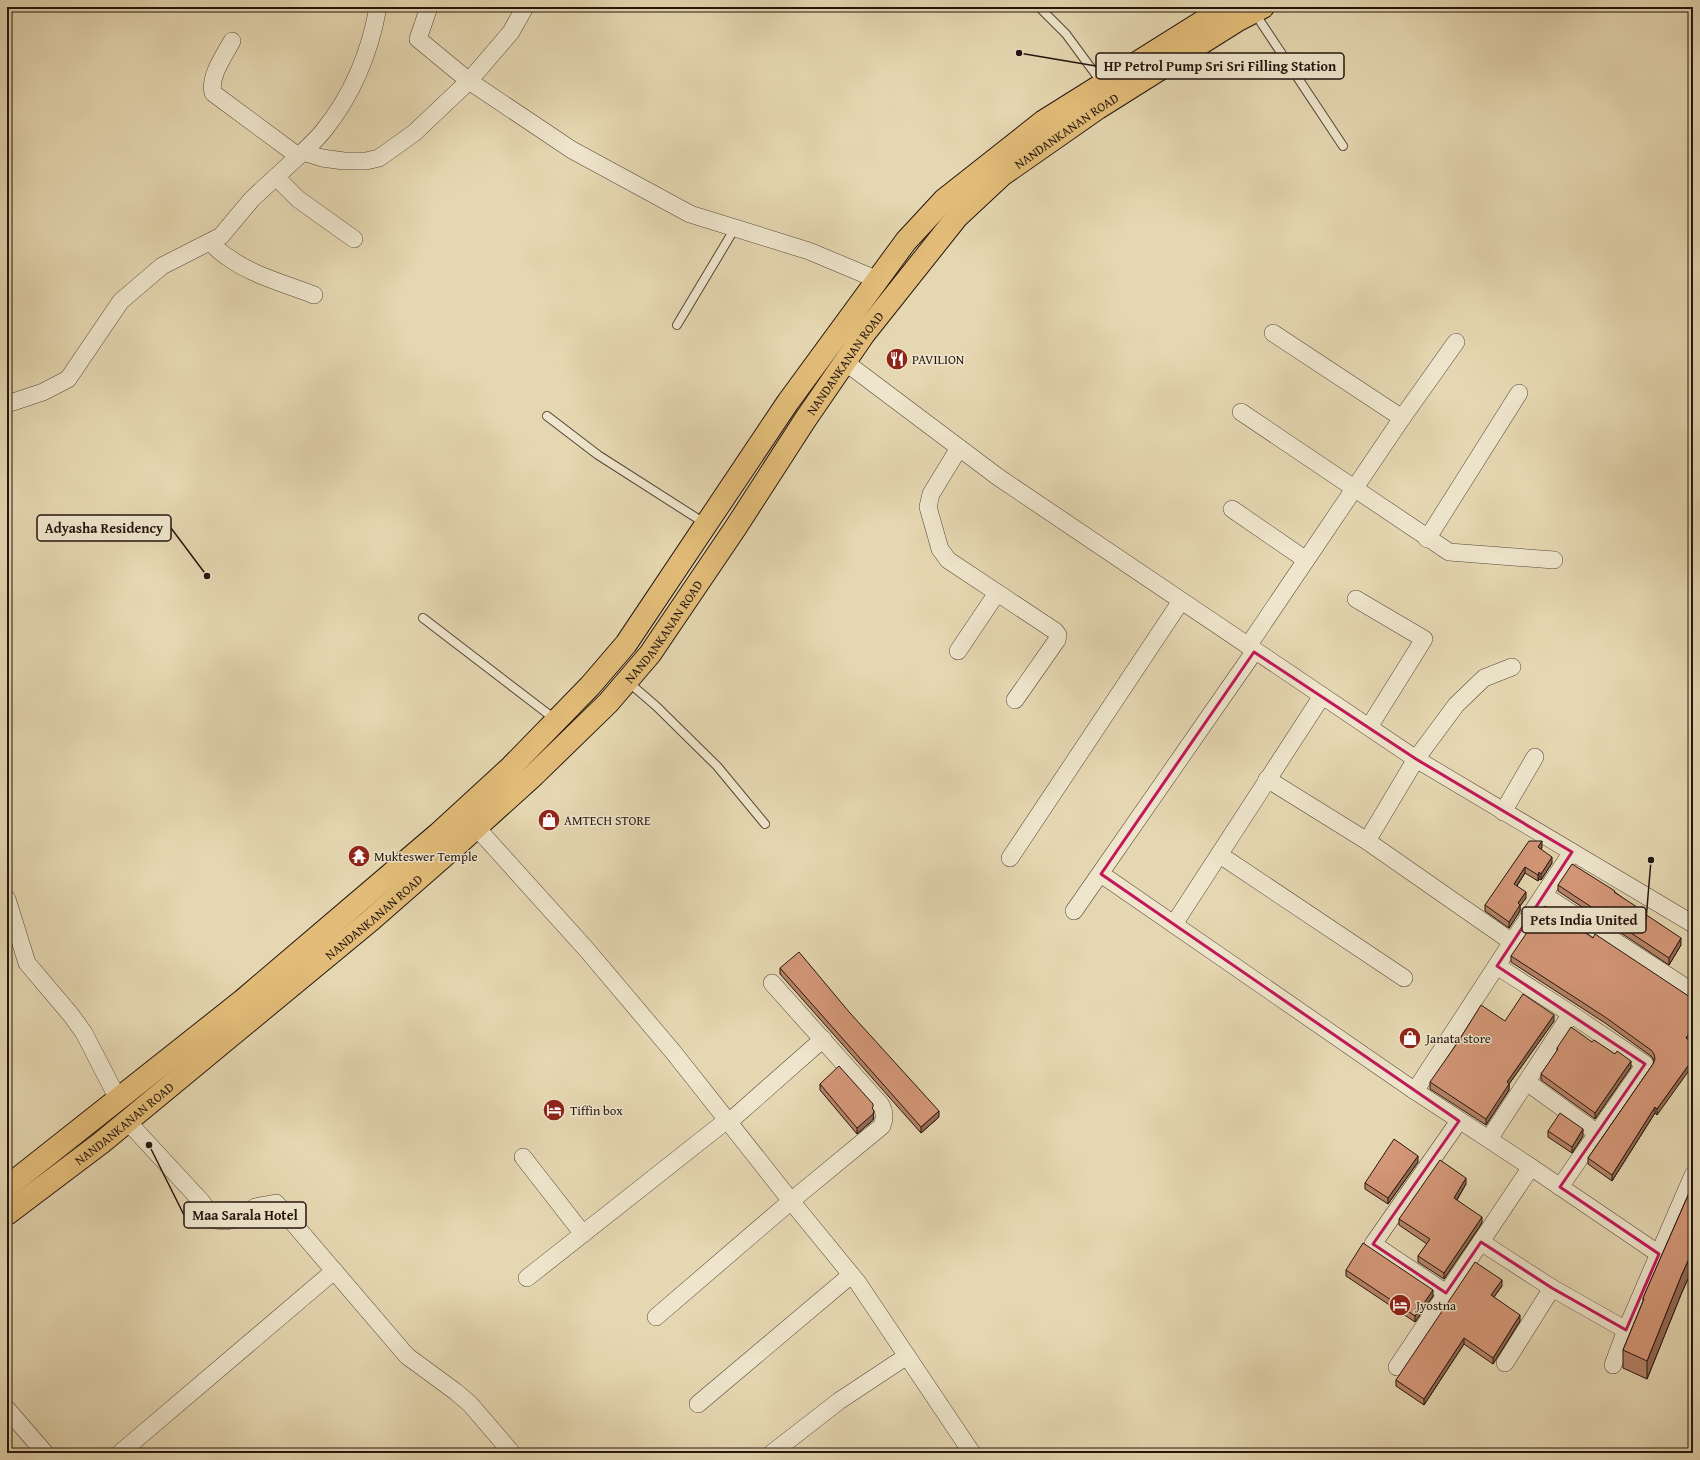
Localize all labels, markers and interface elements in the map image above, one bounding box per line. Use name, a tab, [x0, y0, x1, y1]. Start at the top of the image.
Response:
callout: HP Petrol Pump Sri Sri Filling Station	[1096, 53, 1344, 79]
text: HP Petrol Pump Sri Sri Filling Station	[1104, 56, 1337, 76]
street label: NANDANKANAN ROAD	[1010, 88, 1122, 173]
street label: NANDANKANAN ROAD	[802, 307, 888, 419]
restaurant icon: PAVILION	[884, 346, 910, 372]
place label: PAVILION	[912, 350, 965, 369]
callout: Adyasha Residency	[37, 515, 171, 541]
text: Adyasha Residency	[45, 518, 164, 538]
street label: NANDANKANAN ROAD	[620, 576, 707, 687]
shop icon: AMTECH STORE	[536, 807, 562, 833]
place label: AMTECH STORE	[564, 811, 651, 830]
temple icon: Mukteswer Temple	[346, 843, 372, 869]
place label: Mukteswer Temple	[374, 847, 478, 866]
street label: NANDANKANAN ROAD	[321, 870, 427, 964]
callout: Pets India United	[1522, 907, 1646, 933]
text: Pets India United	[1530, 910, 1638, 930]
shop icon: Janata store	[1397, 1025, 1423, 1051]
place label: Janata store	[1424, 1029, 1491, 1048]
street label: NANDANKANAN ROAD	[70, 1077, 178, 1169]
hotel icon: Tiffin box	[541, 1097, 567, 1123]
place label: Tiffin box	[570, 1101, 623, 1120]
callout: Maa Sarala Hotel	[184, 1202, 306, 1228]
text: Maa Sarala Hotel	[192, 1205, 299, 1225]
hotel icon: Jyostna	[1387, 1292, 1413, 1318]
place label: Jyostna	[1414, 1296, 1457, 1315]

